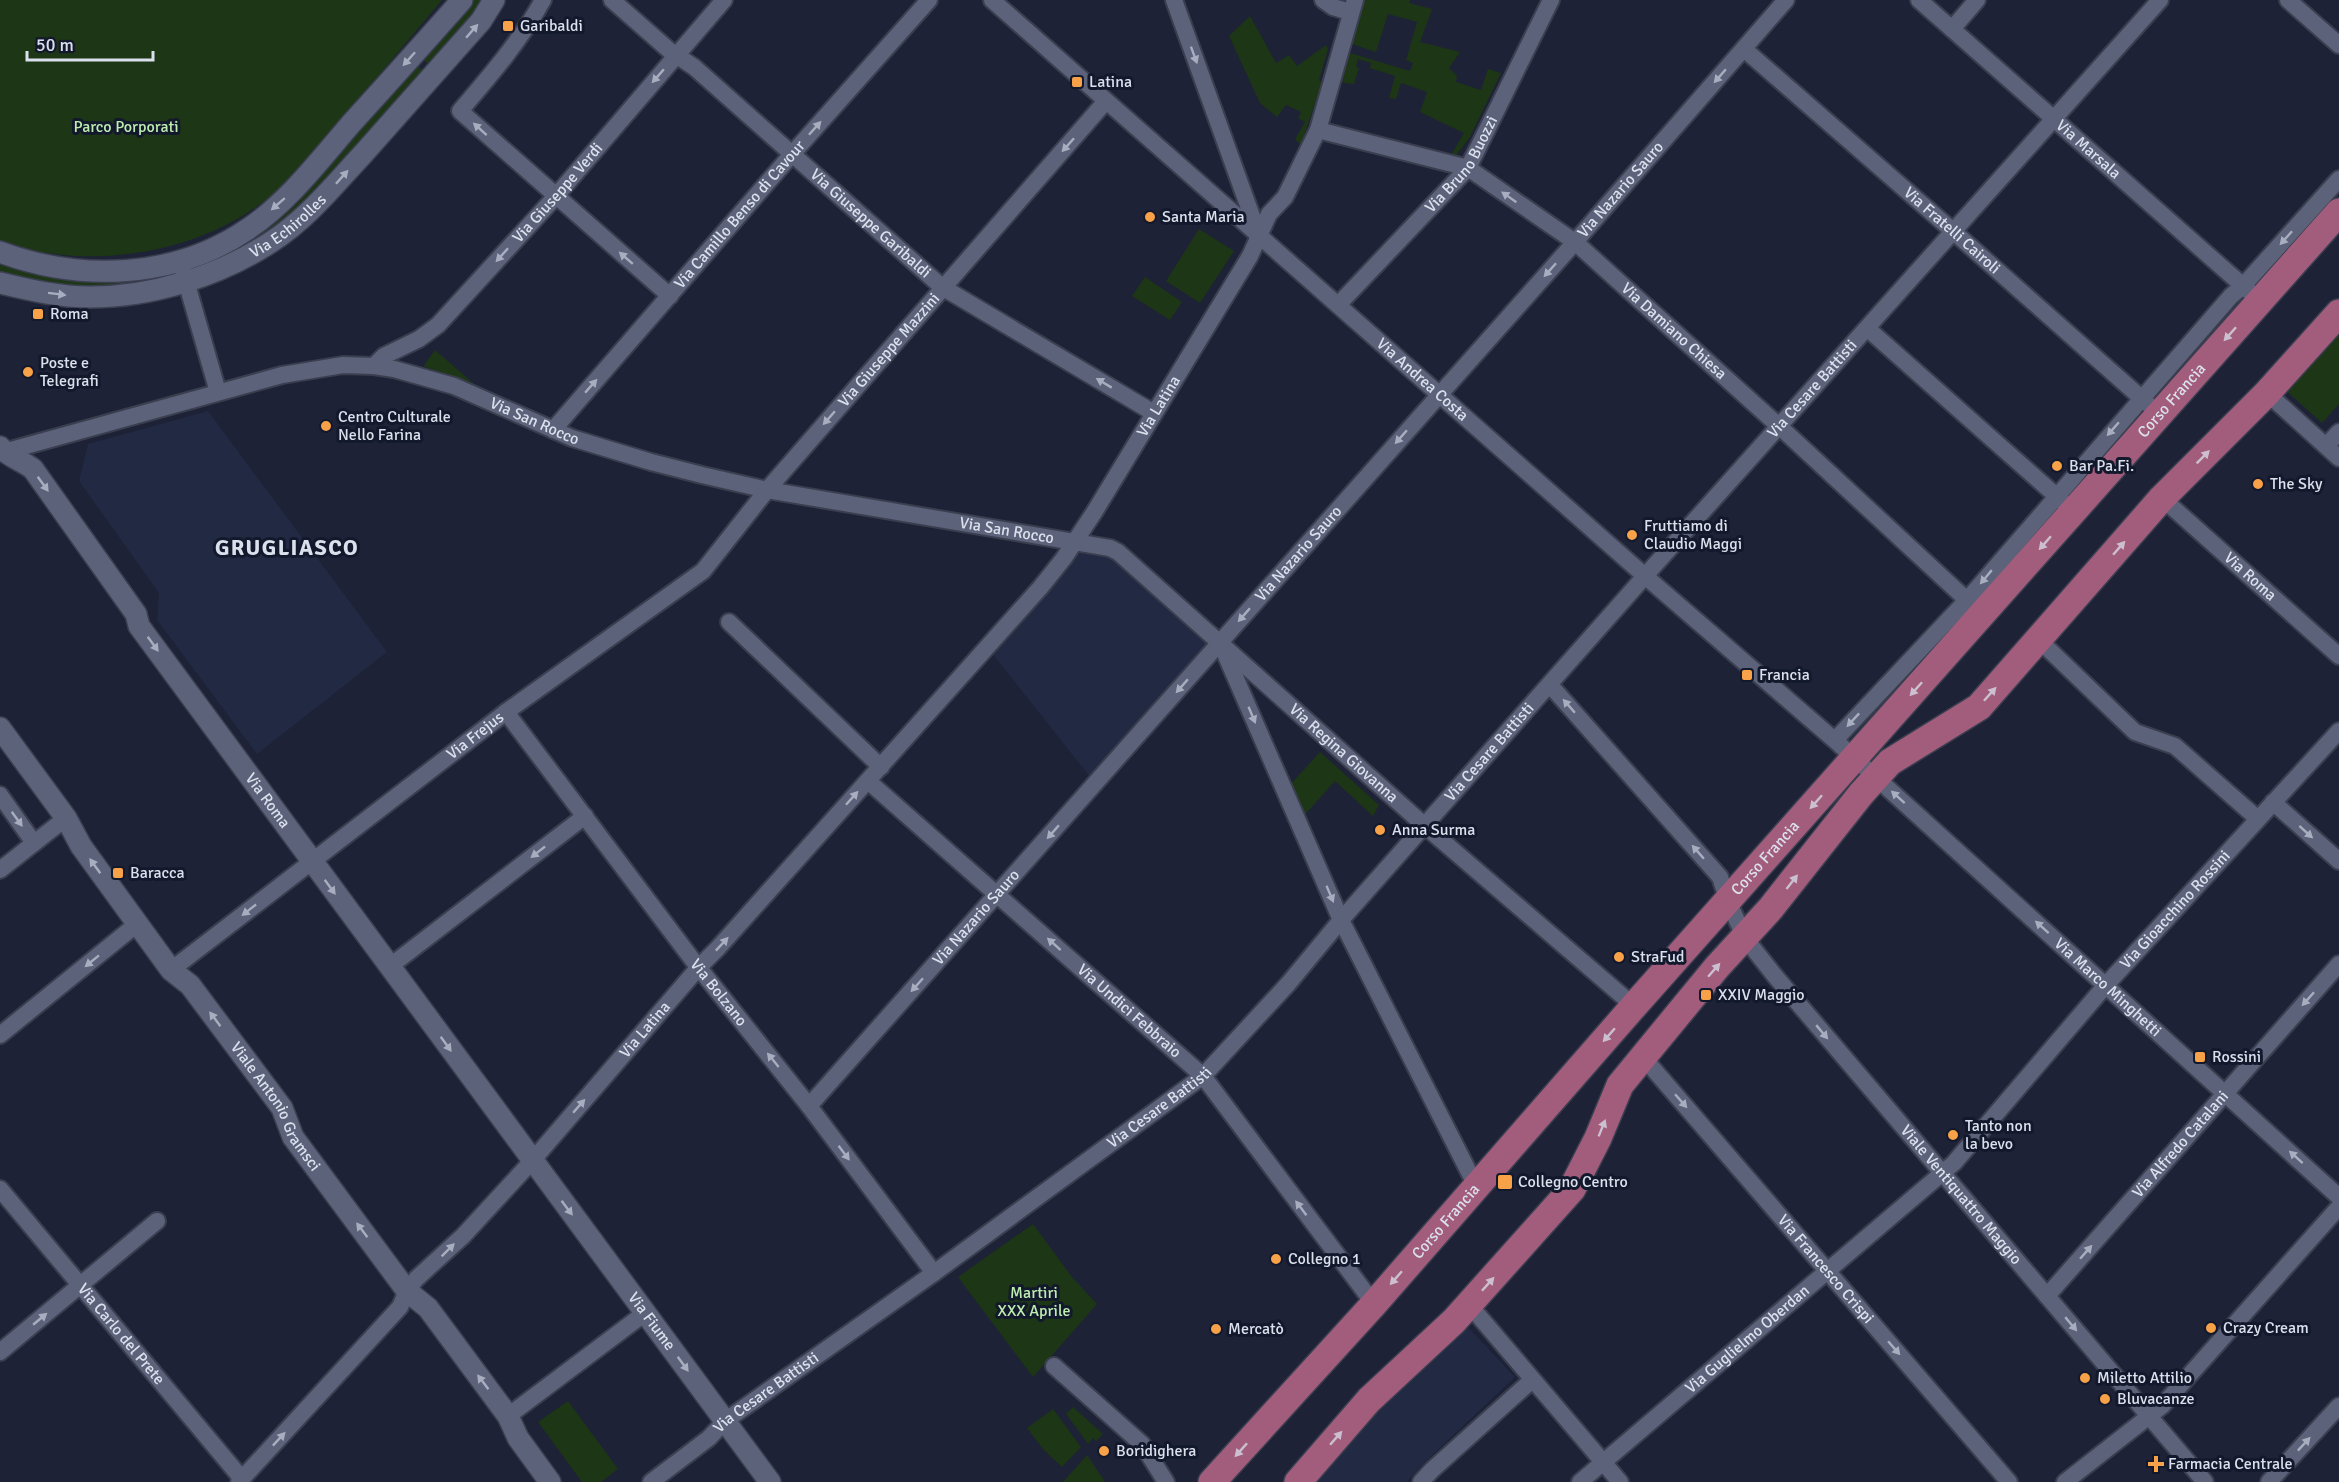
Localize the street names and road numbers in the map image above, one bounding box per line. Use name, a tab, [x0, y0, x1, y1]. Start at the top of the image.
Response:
street label: Via Bruno Buozzi	[1421, 113, 1502, 217]
street label: Via Marsala	[2052, 116, 2125, 184]
street label: Via Camillo Benso di Cavour	[670, 136, 810, 293]
street label: Via Nazario Sauro	[1573, 137, 1668, 242]
street label: Via Giuseppe Verdi	[508, 139, 607, 247]
street label: Via Giuseppe Garibaldi	[806, 165, 935, 282]
street label: Via Fratelli Cairoli	[1899, 183, 2005, 278]
street label: Via Echirolles	[246, 190, 331, 263]
street label: Via Damiano Chiesa	[1617, 278, 1731, 384]
street label: Via Giuseppe Mazzini	[834, 289, 944, 411]
street label: Via Andrea Costa	[1372, 334, 1473, 426]
street label: Via Cesare Battisti	[1763, 336, 1861, 442]
street label: Corso Francia	[2133, 359, 2210, 442]
street label: Via Latina	[1132, 372, 1185, 441]
street label: Via San Rocco	[487, 393, 581, 450]
street label: Via Nazario Sauro	[1251, 502, 1346, 606]
street label: Via San Rocco	[958, 513, 1055, 548]
street label: Via Roma	[2220, 548, 2280, 605]
street label: Via Regina Giovanna	[1285, 699, 1402, 807]
street label: Via Cesare Battisti	[1440, 699, 1538, 806]
street label: Via Frejus	[443, 707, 508, 764]
street label: Via Roma	[241, 769, 295, 832]
street label: Corso Francia	[1727, 816, 1804, 900]
street label: Via Gioacchino Rossini	[2116, 846, 2235, 973]
street label: Via Nazario Sauro	[928, 865, 1024, 970]
street label: Via Marco Minghetti	[2050, 934, 2166, 1041]
street label: Via Bolzano	[686, 955, 751, 1030]
street label: Via Undici Febbraio	[1073, 960, 1185, 1062]
street label: Via Latina	[615, 997, 675, 1062]
street label: Viale Antonio Gramsci	[226, 1038, 325, 1175]
street label: Via Cesare Battisti	[1103, 1063, 1216, 1153]
street label: Via Alfredo Catalani	[2128, 1087, 2233, 1202]
street label: Viale Ventiquattro Maggio	[1896, 1121, 2026, 1269]
street label: Corso Francia	[1408, 1180, 1484, 1263]
street label: Via Francesco Crispi	[1773, 1210, 1878, 1328]
street label: Via Carlo del Prete	[73, 1279, 169, 1389]
street label: Via Guglielmo Oberdan	[1681, 1281, 1814, 1398]
street label: Via Fiume	[624, 1288, 680, 1355]
street label: Via Cesare Battisti	[709, 1348, 823, 1437]

